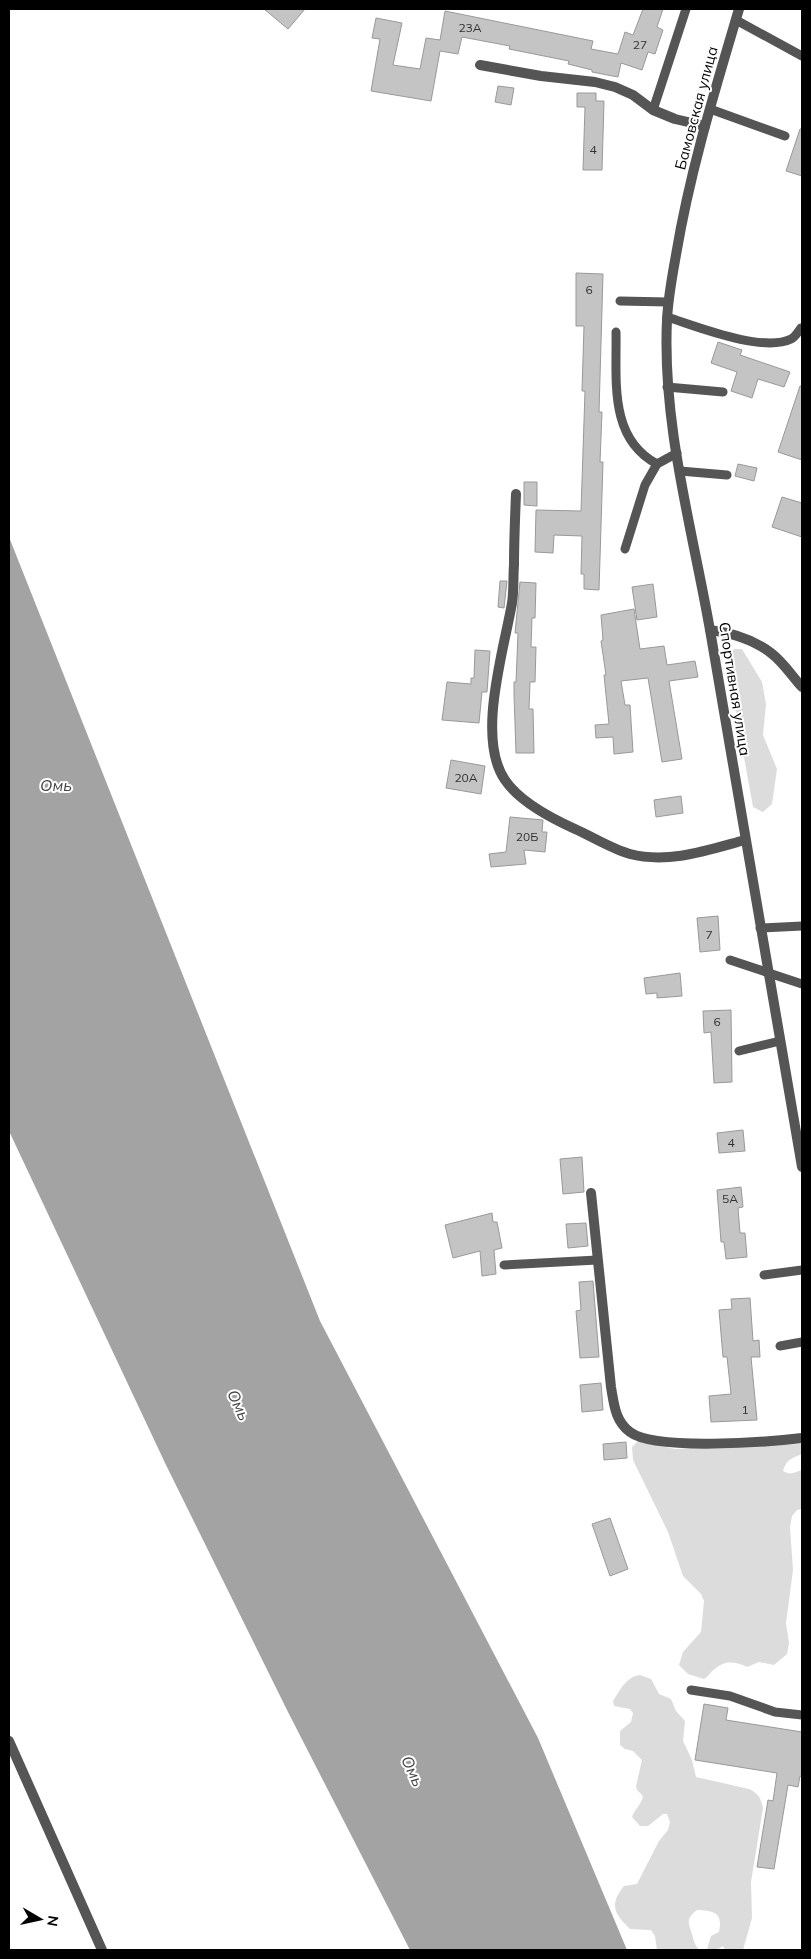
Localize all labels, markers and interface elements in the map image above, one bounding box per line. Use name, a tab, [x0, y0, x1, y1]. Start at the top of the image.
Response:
house number: 23А	[458, 20, 482, 35]
house number: 27	[633, 37, 647, 52]
street label: Бамовская улица	[670, 44, 722, 172]
house number: 4	[589, 142, 597, 157]
house number: 6	[585, 282, 593, 297]
street label: Спортивная улица	[715, 621, 755, 757]
house number: 20А	[454, 770, 478, 785]
water label: Омь	[40, 775, 72, 795]
house number: 20Б	[516, 829, 538, 844]
house number: 7	[705, 927, 713, 942]
house number: 6	[713, 1014, 721, 1029]
house number: 4	[727, 1135, 735, 1150]
house number: 5А	[722, 1191, 738, 1206]
water label: Омь	[223, 1386, 255, 1424]
house number: 1	[741, 1402, 749, 1417]
water label: Омь	[397, 1752, 429, 1790]
north arrow	[15, 1894, 65, 1944]
text: N	[43, 1914, 63, 1928]

